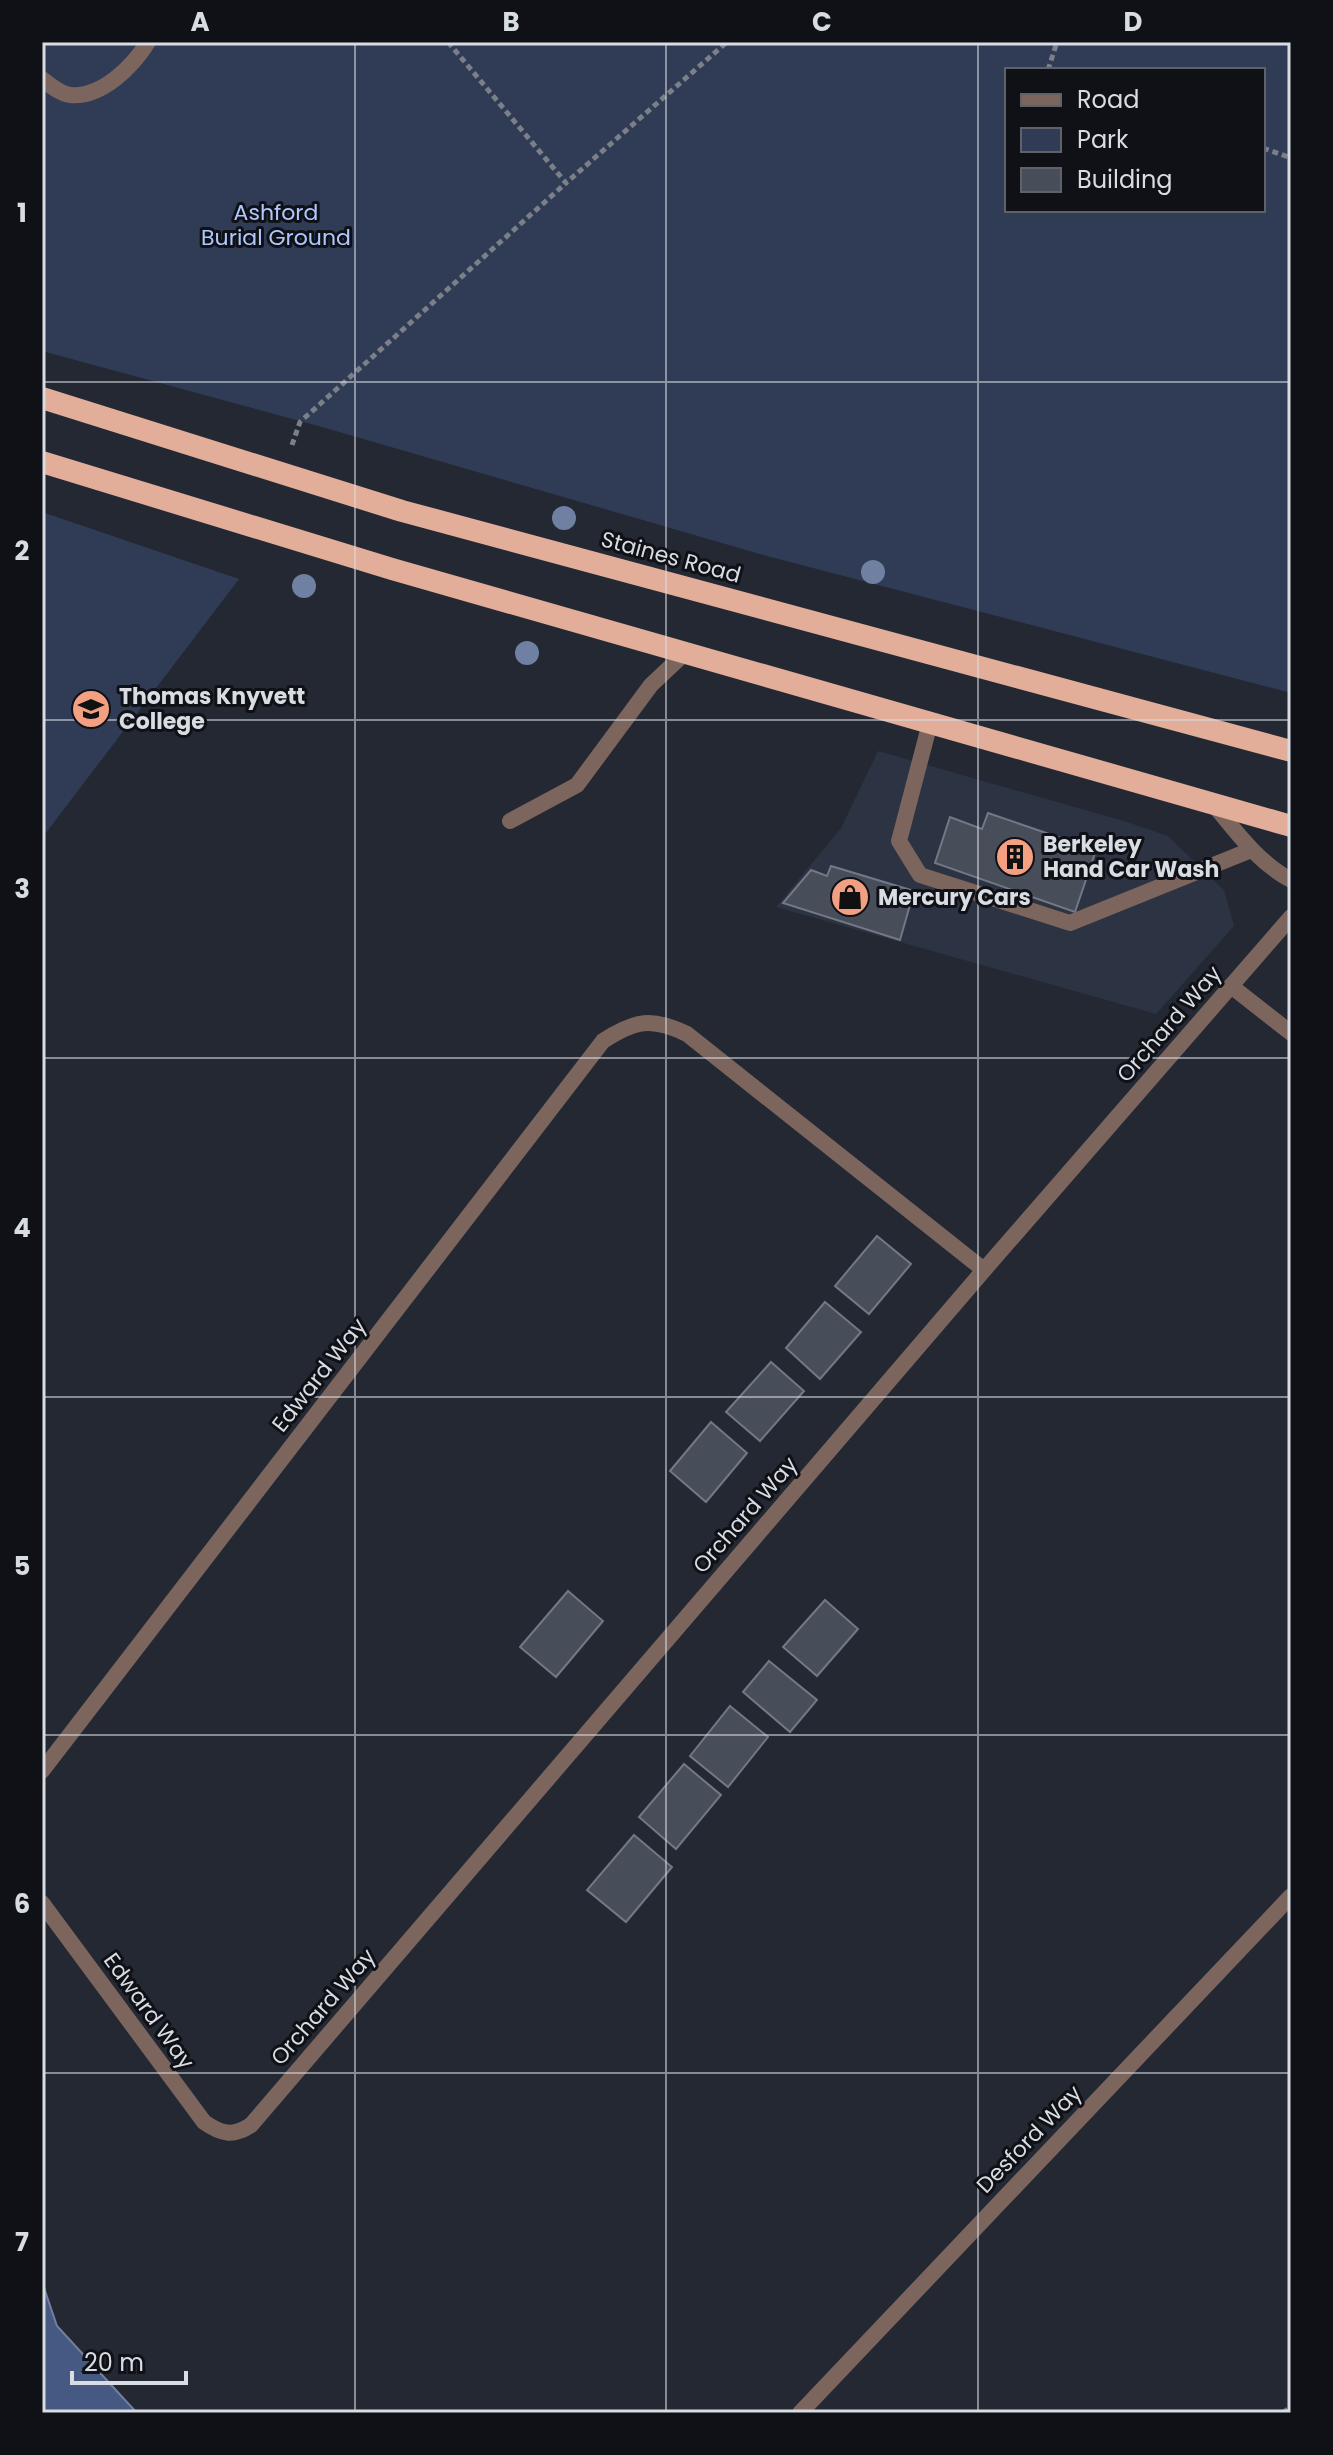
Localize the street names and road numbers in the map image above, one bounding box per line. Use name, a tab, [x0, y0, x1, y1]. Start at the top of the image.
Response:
street label: Staines Road	[598, 523, 744, 591]
street label: Orchard Way	[1110, 958, 1229, 1089]
street label: Edward Way	[265, 1311, 374, 1438]
street label: Orchard Way	[686, 1449, 805, 1580]
street label: Orchard Way	[264, 1941, 383, 2072]
street label: Edward Way	[96, 1947, 202, 2076]
street label: Desford Way	[969, 2078, 1089, 2200]

